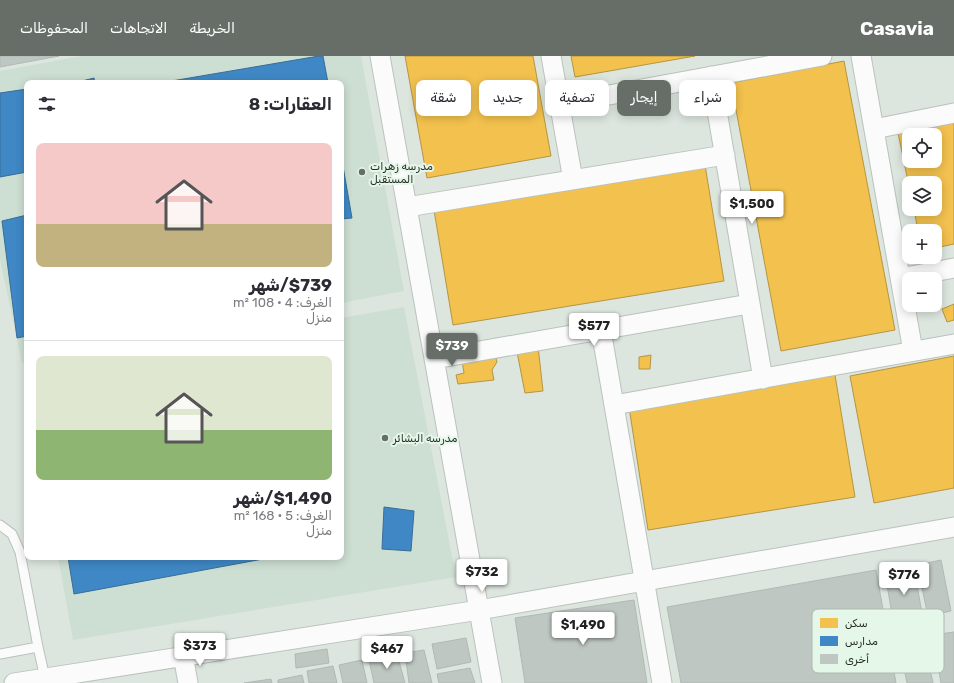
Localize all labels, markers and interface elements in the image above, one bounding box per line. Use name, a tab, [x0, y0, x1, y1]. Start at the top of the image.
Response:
text: Casavia	[860, 17, 934, 40]
text: المحفوظات	[20, 20, 88, 37]
text: الاتجاهات	[110, 20, 167, 37]
text: الخريطة	[189, 20, 235, 37]
chip: شقة	[416, 80, 471, 116]
chip: جديد	[479, 80, 537, 116]
chip: تصفية	[545, 80, 609, 116]
chip: إيجار	[617, 80, 671, 116]
chip: شراء	[679, 80, 736, 116]
icon: filters	[36, 93, 58, 115]
text: العقارات: 8	[249, 94, 332, 114]
map controls	[902, 128, 942, 312]
button: locate	[902, 128, 942, 168]
place label: مدرسه زهرات المستقبل	[370, 160, 433, 186]
marker: مدرسه زهرات المستقبل	[357, 167, 367, 177]
icon: home	[148, 169, 220, 241]
button: layers	[902, 176, 942, 216]
pin: $1,500	[719, 191, 785, 225]
text: $1,500	[730, 196, 774, 211]
button: +	[902, 224, 942, 264]
button: −	[902, 272, 942, 312]
text: $739/شهر	[249, 275, 332, 295]
text: الغرف: 4 · 108 m²	[233, 295, 332, 310]
text: منزل	[306, 310, 332, 325]
pin: $577	[570, 313, 618, 347]
text: $577	[578, 318, 610, 333]
pin: $739	[428, 333, 476, 367]
text: $739	[435, 338, 469, 353]
icon: home	[148, 382, 220, 454]
place label: مدرسه البشائر	[392, 432, 457, 445]
marker: مدرسه البشائر	[380, 433, 390, 443]
text: $1,490/شهر	[234, 488, 332, 508]
text: الغرف: 5 · 168 m²	[234, 508, 332, 523]
text: منزل	[306, 523, 332, 538]
pin: $732	[458, 559, 506, 593]
pin: $776	[880, 562, 928, 596]
text: $732	[465, 564, 499, 579]
text: $776	[888, 567, 920, 582]
legend	[812, 609, 944, 673]
pin: $1,490	[550, 612, 616, 646]
text: $1,490	[561, 617, 605, 632]
text: سكن	[845, 617, 868, 630]
pin: $373	[176, 633, 224, 667]
text: مدارس	[845, 635, 878, 648]
pin: $467	[363, 636, 411, 670]
text: $373	[183, 638, 217, 653]
text: $467	[370, 641, 404, 656]
text: أخرى	[845, 653, 869, 666]

